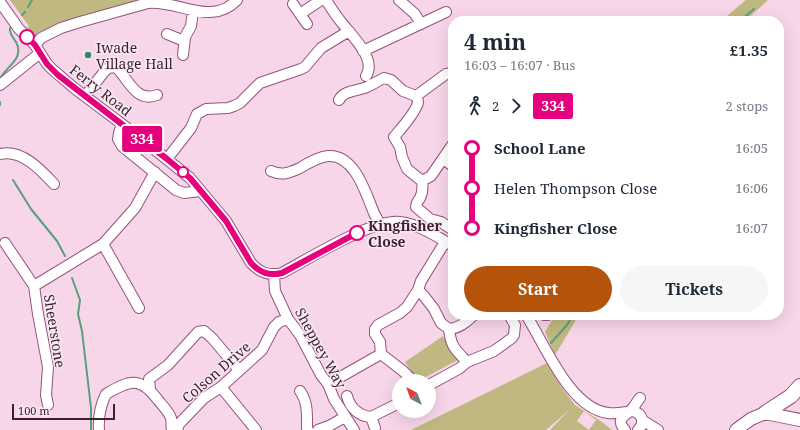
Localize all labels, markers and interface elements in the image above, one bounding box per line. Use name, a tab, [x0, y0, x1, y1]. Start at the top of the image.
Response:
text: 4 min	[464, 26, 526, 56]
unlabelled marker	[19, 29, 35, 45]
place label: Iwade Village Hall	[96, 38, 173, 73]
text: £1.35	[730, 40, 768, 60]
marker: Iwade Village Hall	[83, 50, 93, 60]
text: 16:03 – 16:07 · Bus	[464, 56, 575, 74]
street label: Ferry Road	[66, 60, 136, 120]
icon: walk	[464, 95, 486, 117]
icon: forward	[505, 95, 527, 117]
text: 334	[541, 96, 565, 115]
text: 2	[492, 97, 499, 115]
text: 2 stops	[726, 97, 768, 115]
line badge: 334	[119, 126, 165, 152]
text: 334	[130, 129, 154, 148]
text: School Lane	[494, 138, 586, 158]
text: 16:05	[735, 139, 768, 157]
unlabelled marker	[177, 166, 189, 178]
text: Helen Thompson Close	[494, 178, 657, 198]
text: 16:06	[735, 179, 768, 197]
place label: Kingfisher Close	[368, 216, 443, 251]
text: Kingfisher Close	[494, 218, 617, 238]
text: 16:07	[735, 219, 768, 237]
marker: Kingfisher Close	[349, 225, 365, 241]
button: Start	[464, 266, 612, 312]
button: Tickets	[620, 266, 768, 312]
street label: Sheerstone	[40, 293, 70, 369]
street label: Sheppey Way	[291, 304, 351, 392]
street label: Colson Drive	[178, 337, 254, 407]
north arrow	[392, 374, 436, 418]
map controls	[392, 374, 436, 418]
scale bar	[12, 402, 115, 421]
text: 100 m	[18, 403, 50, 418]

